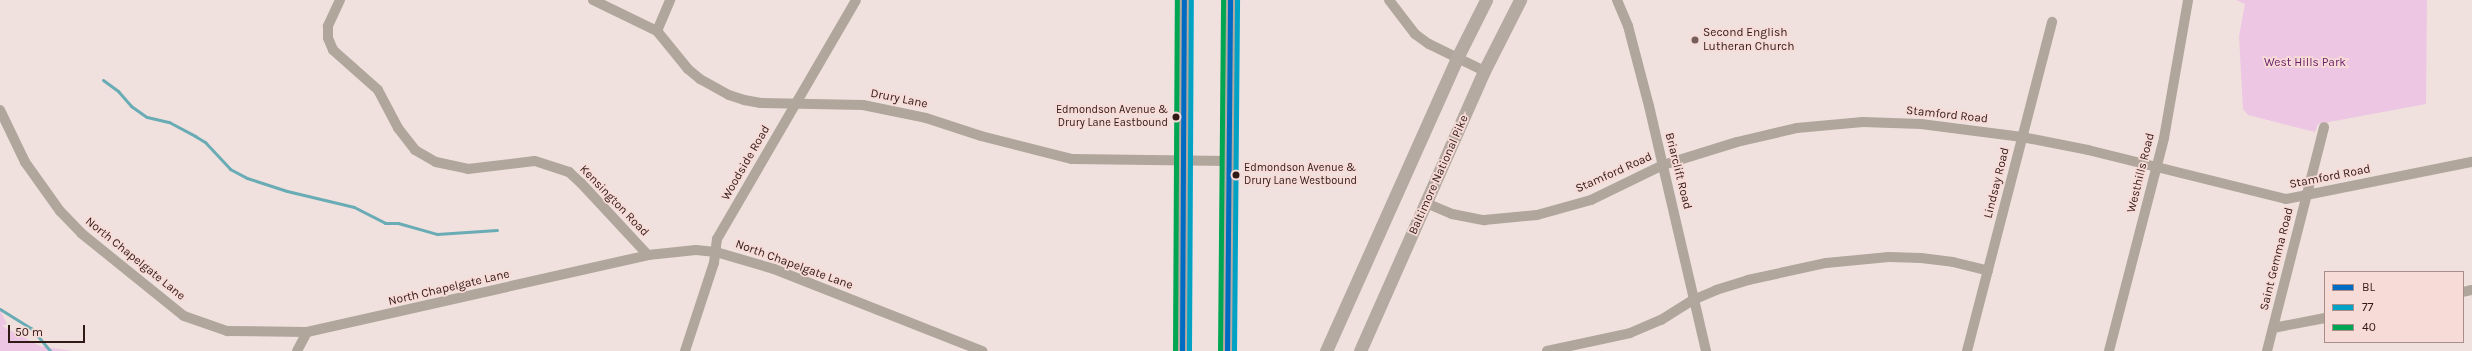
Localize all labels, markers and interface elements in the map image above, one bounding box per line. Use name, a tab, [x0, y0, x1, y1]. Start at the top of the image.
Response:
place label: Second English Lutheran Church	[1703, 26, 1794, 54]
marker: Second English Lutheran Church	[1690, 35, 1700, 45]
park label: West Hills Park	[2264, 56, 2346, 70]
street label: Drury Lane	[869, 86, 929, 112]
place label: Edmondson Avenue & Drury Lane Eastbound	[1056, 104, 1168, 130]
street label: Stamford Road	[1905, 104, 1989, 126]
marker: Edmondson Avenue & Drury Lane Eastbound	[1171, 112, 1181, 122]
street label: Baltimore National Pike	[1406, 113, 1472, 237]
street label: Woodside Road	[719, 123, 773, 203]
street label: Briarclift Road	[1662, 131, 1694, 211]
street label: Westhills Road	[2124, 132, 2158, 214]
street label: Lindsay Road	[1981, 146, 2013, 220]
street label: Stamford Road	[1574, 150, 1654, 196]
street label: Kensington Road	[576, 162, 652, 240]
place label: Edmondson Avenue & Drury Lane Westbound	[1244, 162, 1357, 188]
street label: Stamford Road	[2288, 162, 2372, 192]
marker: Edmondson Avenue & Drury Lane Westbound	[1231, 170, 1241, 180]
street label: Saint Gemma Road	[2257, 206, 2297, 312]
street label: North Chapelgate Lane	[82, 214, 188, 304]
street label: North Chapelgate Lane	[733, 237, 855, 293]
street label: North Chapelgate Lane	[387, 267, 511, 309]
legend	[2324, 271, 2464, 343]
text: BL	[2362, 280, 2375, 294]
text: 77	[2362, 300, 2373, 314]
scale bar	[10, 317, 87, 343]
text: 40	[2362, 320, 2376, 334]
text: 50 m	[15, 325, 43, 339]

